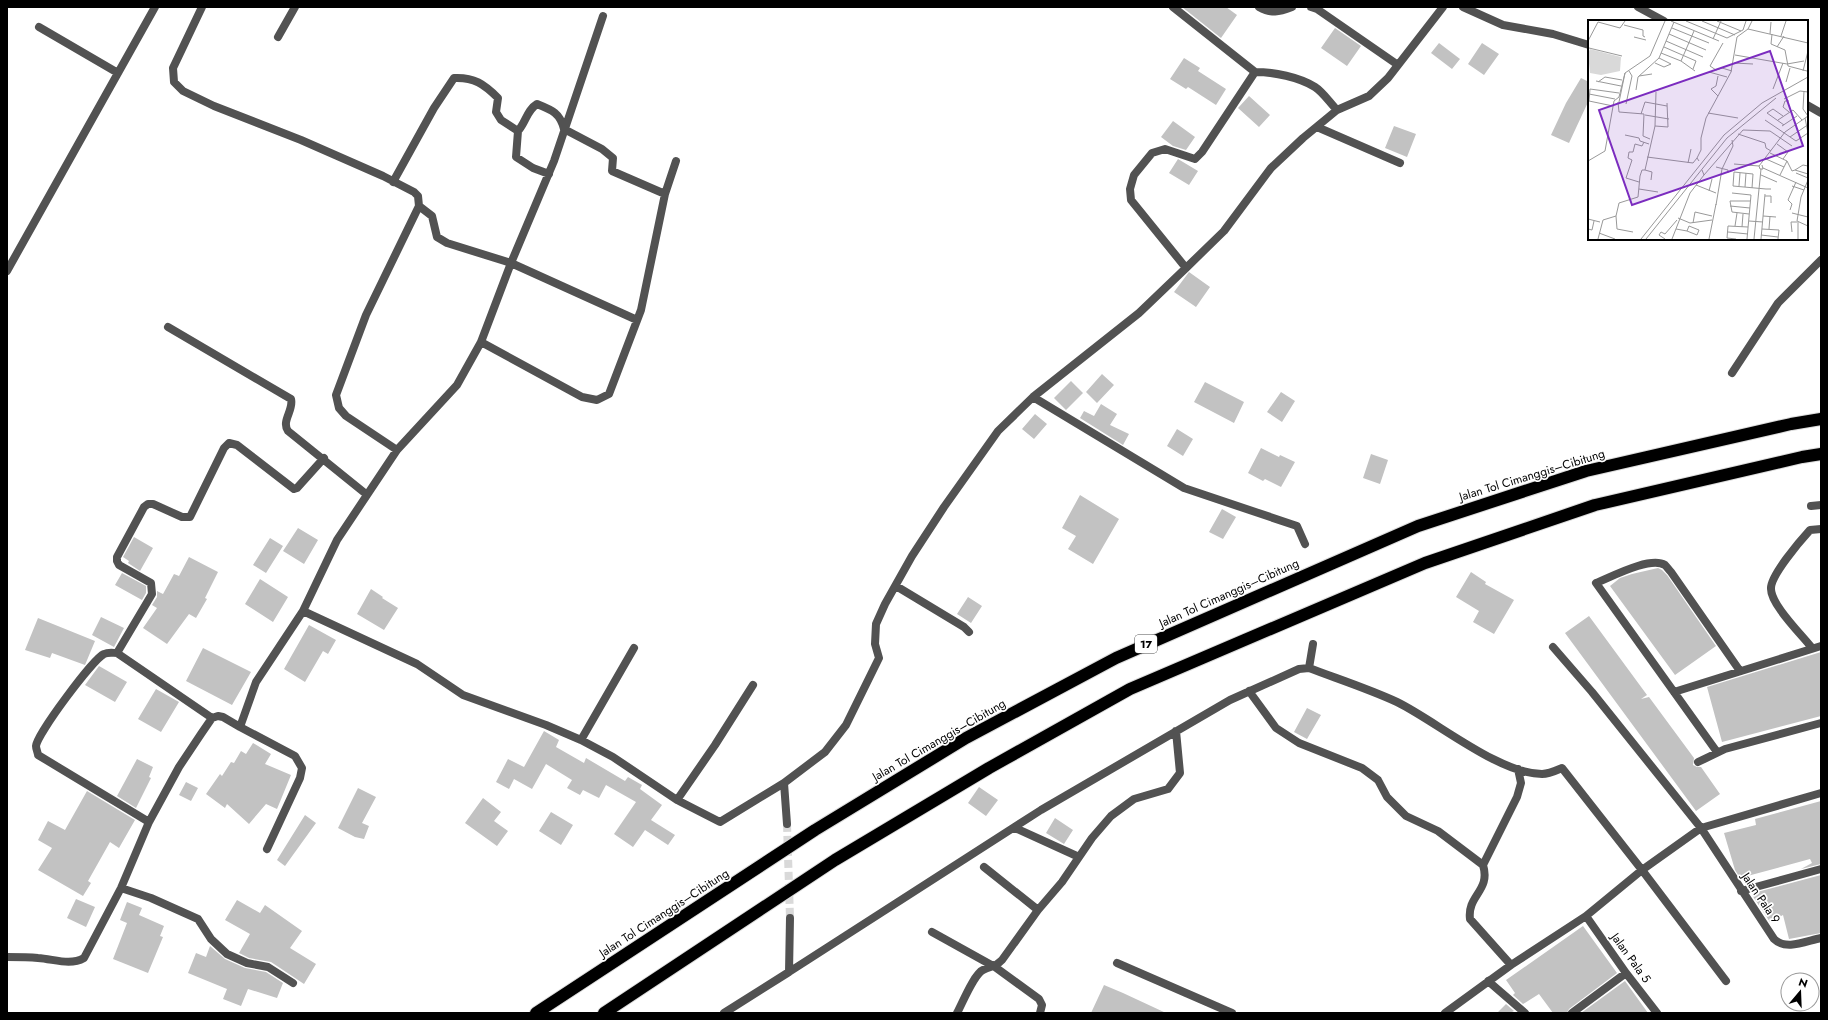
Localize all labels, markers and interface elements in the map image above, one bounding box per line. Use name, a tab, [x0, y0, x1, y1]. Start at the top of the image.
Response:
inset map	[1588, 20, 1808, 240]
street label: Jalan Tol Cimanggis–Cibitung	[1455, 444, 1607, 506]
street label: Jalan Tol Cimanggis–Cibitung	[1154, 554, 1302, 633]
road number: 17	[1135, 635, 1157, 653]
street label: Jalan Tol Cimanggis–Cibitung	[867, 694, 1009, 787]
street label: Jalan Tol Cimanggis–Cibitung	[594, 864, 732, 963]
street label: Jalan Pala 9	[1736, 867, 1785, 927]
street label: Jalan Pala 5	[1606, 928, 1655, 987]
north arrow	[1780, 972, 1820, 1012]
text: N	[1797, 974, 1810, 992]

